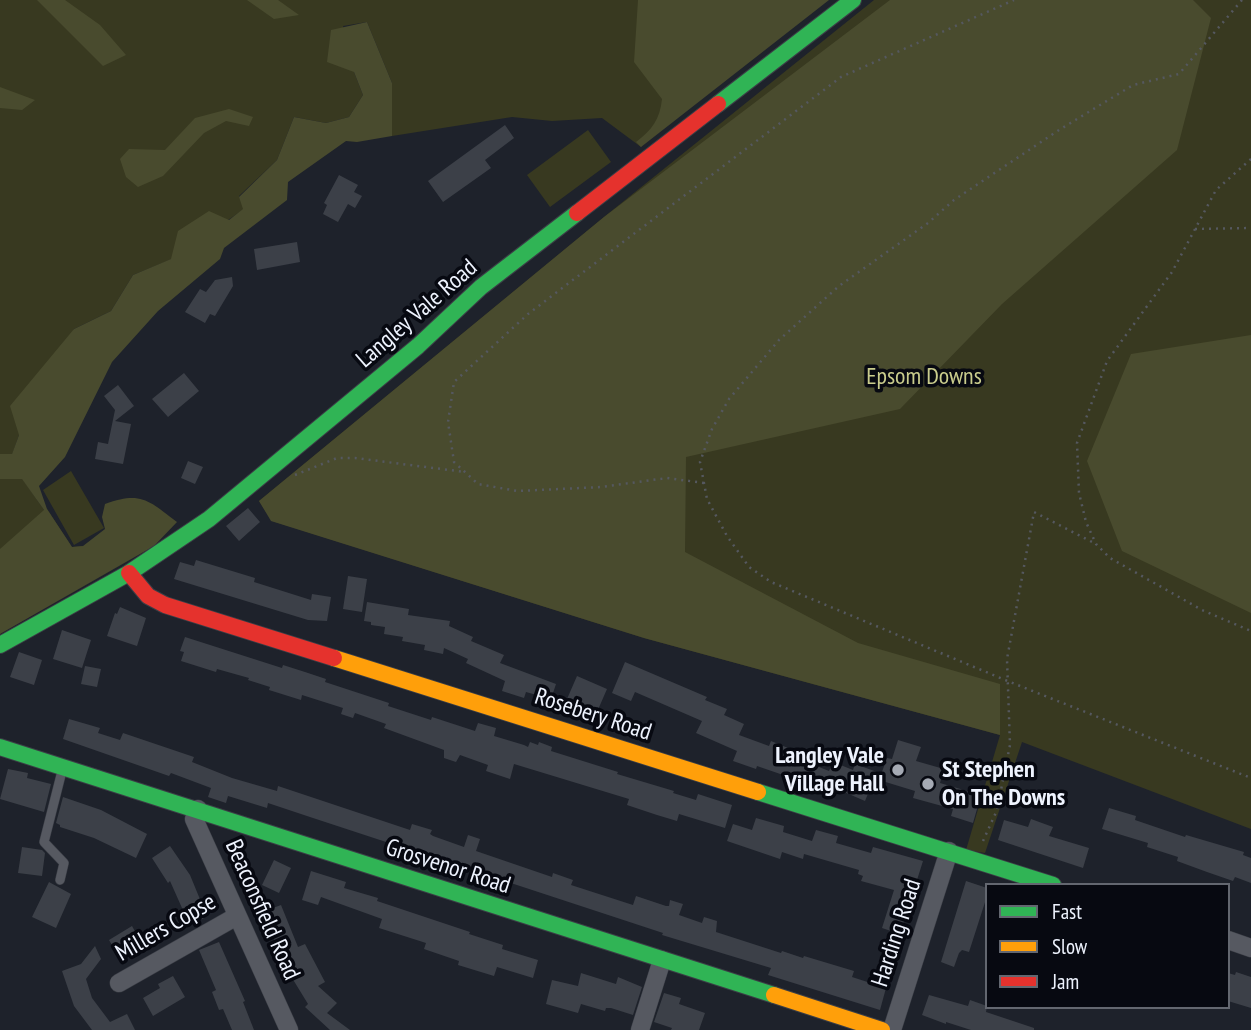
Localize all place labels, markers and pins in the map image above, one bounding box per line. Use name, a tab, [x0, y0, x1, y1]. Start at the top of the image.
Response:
place label: Langley Vale Village Hall	[775, 742, 884, 798]
place label: St Stephen On The Downs	[942, 756, 1065, 812]
marker: Langley Vale Village Hall	[890, 762, 906, 778]
marker: St Stephen On The Downs	[920, 776, 936, 792]

